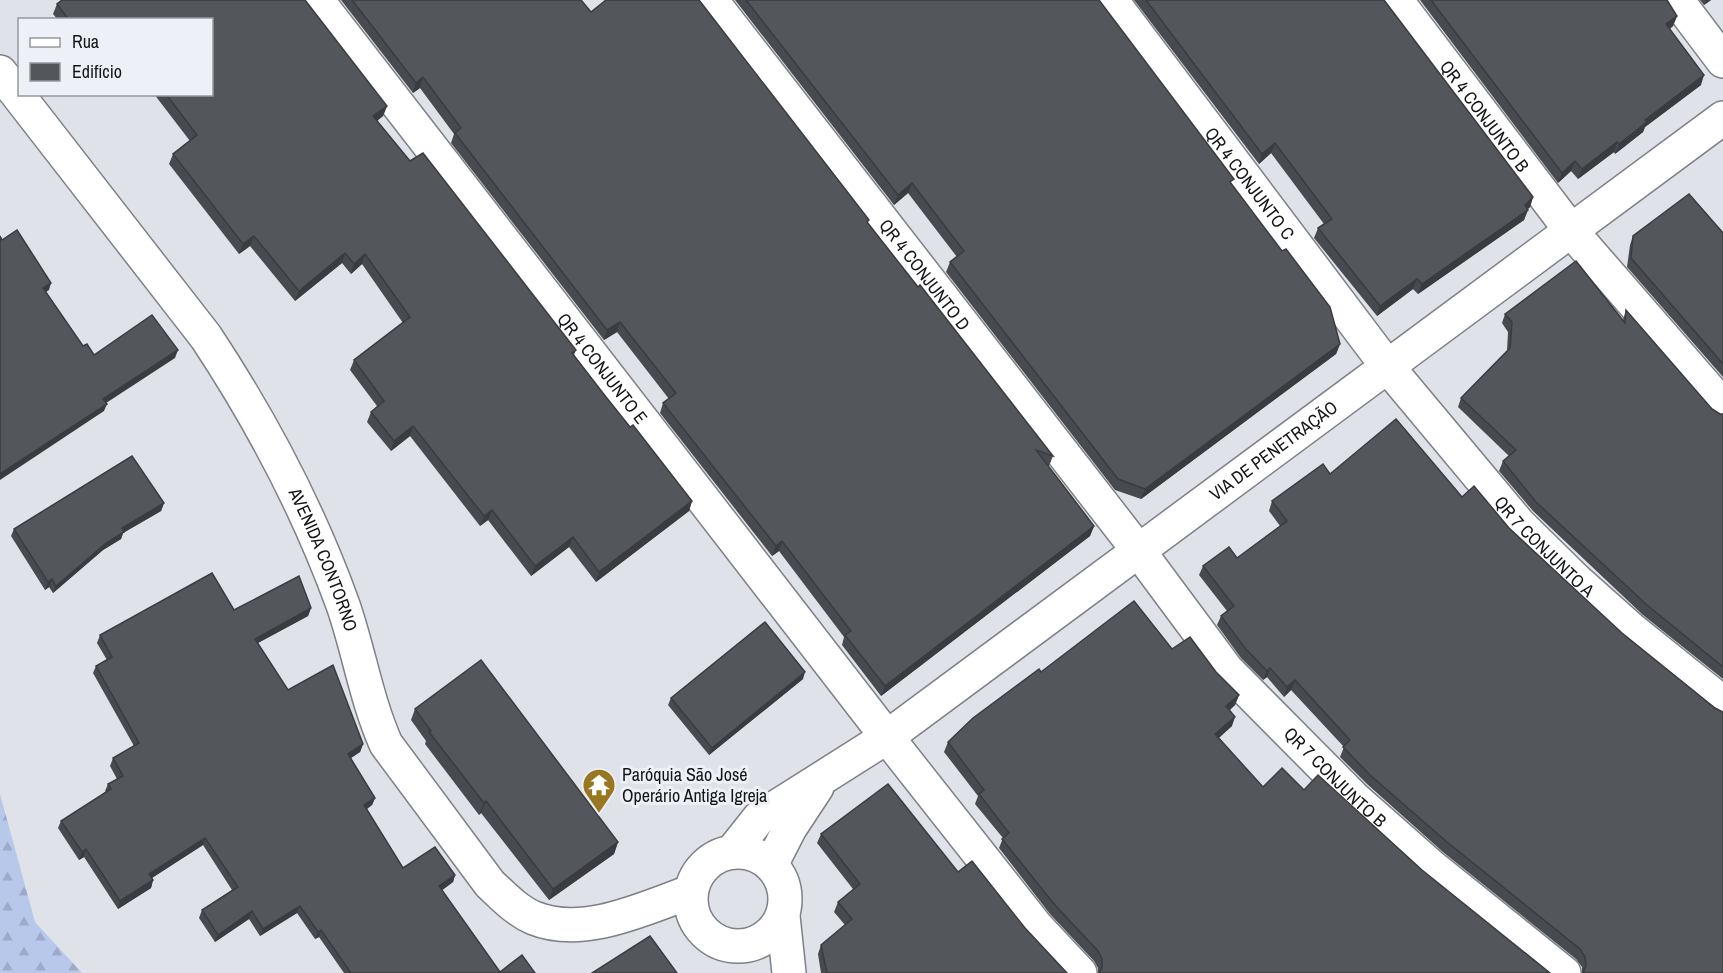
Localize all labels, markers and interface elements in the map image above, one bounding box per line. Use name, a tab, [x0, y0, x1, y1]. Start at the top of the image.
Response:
legend	[18, 18, 213, 96]
text: Rua	[72, 29, 99, 54]
street label: QR 4 CONJUNTO B	[1434, 55, 1535, 177]
text: Edifício	[72, 59, 122, 84]
street label: QR 4 CONJUNTO C	[1199, 122, 1301, 245]
street label: QR 4 CONJUNTO D	[874, 214, 976, 336]
street label: QR 4 CONJUNTO E	[552, 308, 653, 429]
street label: VIA DE PENETRAÇÃO	[1204, 395, 1342, 506]
street label: AVENIDA CONTORNO	[282, 483, 364, 634]
street label: QR 7 CONJUNTO A	[1489, 490, 1600, 603]
street label: QR 7 CONJUNTO B	[1278, 721, 1392, 833]
place label: Paróquia São José Operário Antiga Igreja	[622, 762, 767, 808]
temple icon: Paróquia São José Operário Antiga Igreja	[581, 767, 617, 814]

